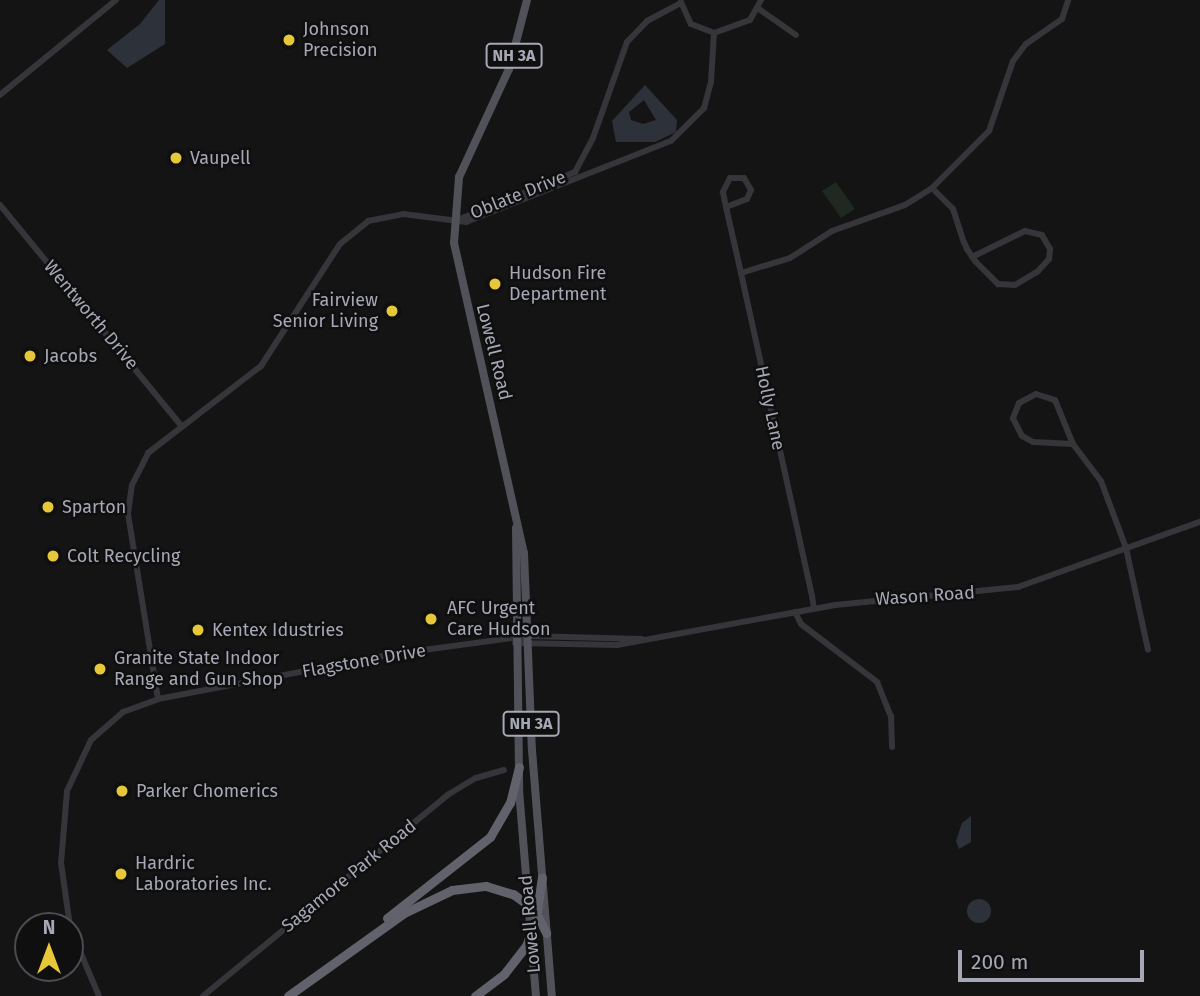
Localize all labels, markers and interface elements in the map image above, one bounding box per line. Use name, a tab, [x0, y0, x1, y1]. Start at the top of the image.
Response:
place label: Johnson Precision	[303, 19, 378, 61]
marker: Johnson Precision	[281, 32, 297, 48]
road number: NH 3A	[484, 44, 544, 68]
place label: Vaupell	[190, 147, 251, 169]
marker: Vaupell	[168, 150, 184, 166]
street label: Oblate Drive	[467, 166, 569, 224]
street label: Wentworth Drive	[39, 256, 143, 374]
place label: Hudson Fire Department	[509, 263, 606, 306]
marker: Hudson Fire Department	[487, 276, 503, 292]
place label: Fairview Senior Living	[273, 290, 378, 332]
street label: Lowell Road	[472, 302, 516, 402]
marker: Fairview Senior Living	[384, 303, 400, 319]
place label: Jacobs	[44, 345, 97, 367]
marker: Jacobs	[22, 348, 38, 364]
street label: Holly Lane	[751, 364, 789, 452]
place label: Sparton	[62, 496, 126, 518]
marker: Sparton	[40, 499, 56, 515]
place label: Colt Recycling	[67, 545, 180, 567]
marker: Colt Recycling	[45, 548, 61, 564]
street label: Wason Road	[875, 582, 975, 610]
place label: AFC Urgent Care Hudson	[447, 598, 551, 640]
marker: AFC Urgent Care Hudson	[421, 609, 441, 629]
place label: Kentex Idustries	[212, 619, 344, 641]
marker: Kentex Idustries	[190, 622, 206, 638]
street label: Flagstone Drive	[300, 639, 428, 683]
place label: Granite State Indoor Range and Gun Shop	[114, 648, 283, 690]
marker: Granite State Indoor Range and Gun Shop	[92, 661, 108, 677]
road number: NH 3A	[501, 712, 561, 736]
place label: Parker Chomerics	[136, 780, 278, 802]
marker: Parker Chomerics	[114, 783, 130, 799]
street label: Sagamore Park Road	[277, 815, 421, 937]
place label: Hardric Laboratories Inc.	[135, 853, 272, 896]
marker: Hardric Laboratories Inc.	[113, 866, 129, 882]
street label: Lowell Road	[515, 874, 545, 974]
north arrow	[14, 912, 84, 982]
text: N	[43, 916, 55, 939]
scale bar	[962, 936, 1148, 980]
text: 200 m	[971, 949, 1028, 975]

